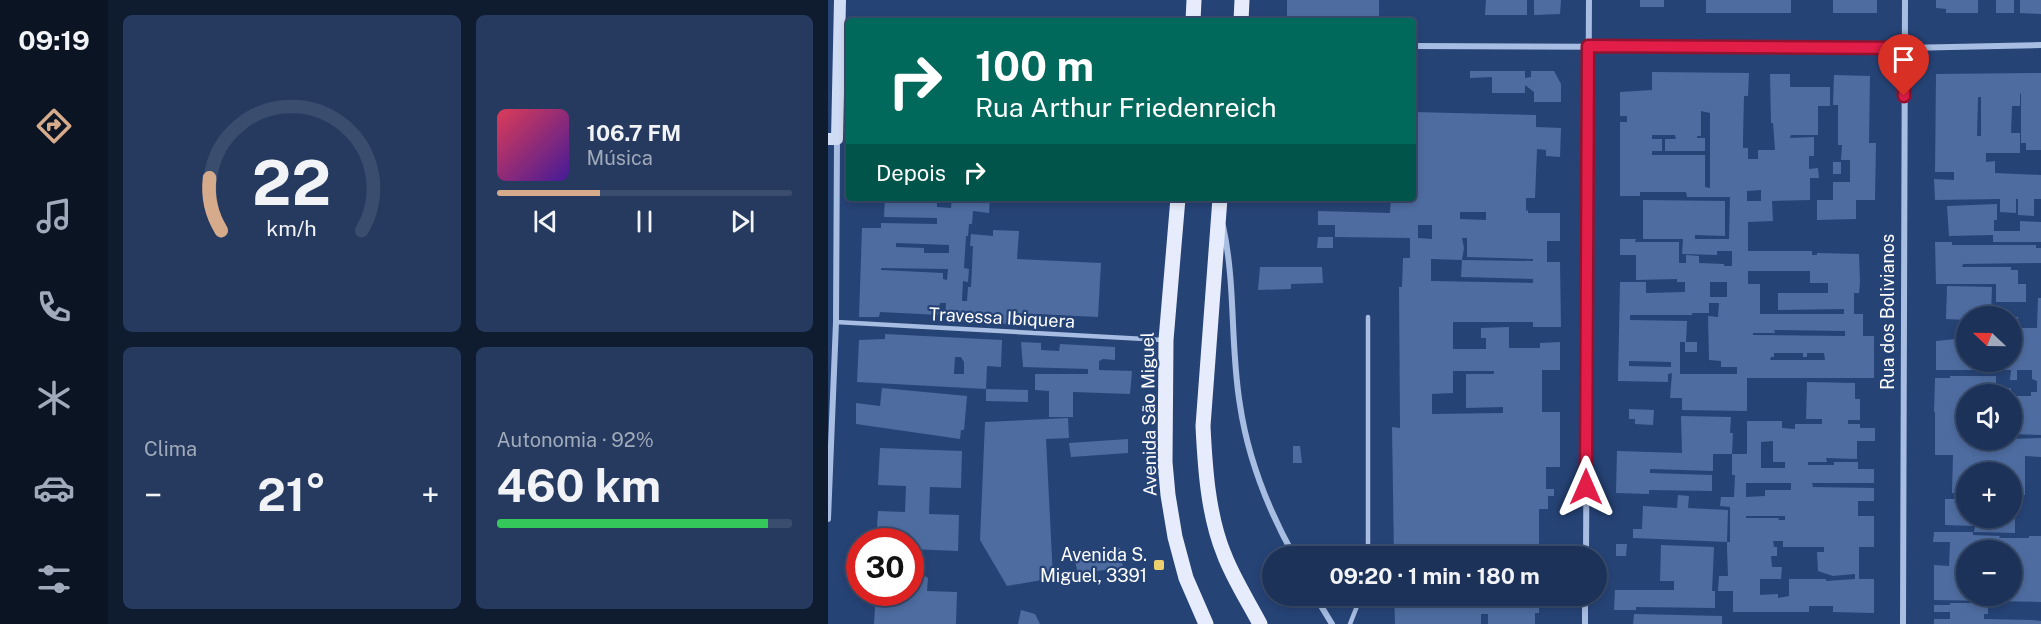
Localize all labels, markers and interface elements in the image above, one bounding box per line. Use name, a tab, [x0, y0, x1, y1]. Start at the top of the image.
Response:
text: 09:19	[18, 24, 90, 56]
pin	[1878, 34, 1929, 96]
text: 100 m	[975, 41, 1094, 90]
icon: right	[876, 42, 954, 120]
icon: arrive	[1887, 43, 1920, 76]
text: Rua Arthur Friedenreich	[975, 91, 1277, 123]
icon: directions	[33, 105, 75, 147]
text: 106.7 FM	[587, 120, 681, 146]
text: 22	[252, 146, 331, 219]
text: Música	[587, 146, 653, 170]
icon: right	[958, 156, 991, 189]
text: Depois	[876, 160, 946, 186]
icon: music	[33, 195, 75, 237]
icon: previous	[529, 205, 562, 238]
icon: pause	[628, 205, 661, 238]
icon: next	[726, 205, 759, 238]
text: km/h	[267, 216, 317, 241]
street label: Rua dos Bolivianos	[1877, 234, 1898, 390]
icon: phone	[33, 286, 75, 328]
street label: Travessa Ibiquera	[928, 303, 1076, 332]
north arrow	[1956, 306, 2022, 372]
map controls	[1956, 306, 2022, 606]
street label: Avenida São Miguel	[1137, 332, 1160, 496]
icon: climate	[33, 377, 75, 419]
button: sound	[1956, 384, 2022, 450]
text: Autonomia · 92%	[497, 428, 654, 452]
text: Clima	[144, 437, 197, 461]
position arrow	[1554, 455, 1618, 519]
text: 460 km	[497, 459, 661, 512]
button: +	[1956, 462, 2022, 528]
icon: car	[33, 467, 75, 509]
text: 21°	[257, 468, 326, 521]
text: −	[144, 476, 162, 514]
text: +	[421, 476, 439, 514]
speed limit sign: 30	[846, 528, 924, 606]
button: −	[1956, 540, 2022, 606]
place label: Avenida S. Miguel, 3391	[1040, 544, 1147, 586]
icon: filters	[33, 558, 75, 600]
marker: Avenida S. Miguel, 3391	[1152, 558, 1166, 572]
text: 09:20 · 1 min · 180 m	[1329, 563, 1540, 589]

